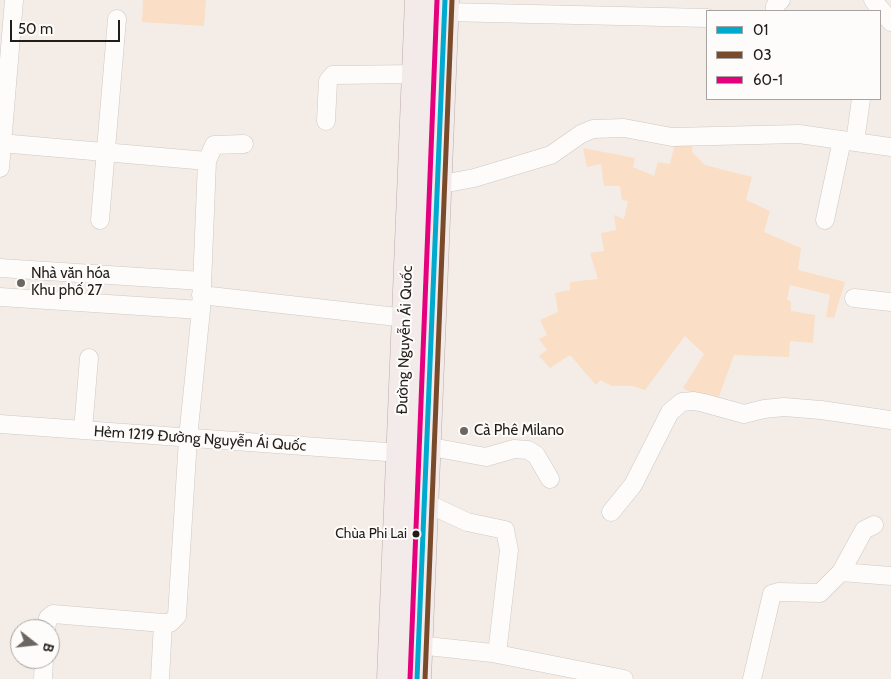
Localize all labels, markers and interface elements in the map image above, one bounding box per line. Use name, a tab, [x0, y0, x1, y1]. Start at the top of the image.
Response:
scale bar	[12, 10, 122, 42]
legend	[706, 10, 881, 100]
text: 50 m	[18, 20, 53, 38]
text: 01	[753, 21, 768, 39]
text: 03	[753, 46, 772, 64]
text: 60-1	[753, 71, 783, 89]
place label: Nhà văn hóa Khu phố 27	[31, 265, 110, 300]
street label: Đường Nguyễn Ái Quốc	[393, 265, 417, 415]
marker: Nhà văn hóa Khu phố 27	[15, 277, 27, 289]
place label: Cà Phê Milano	[474, 422, 564, 440]
street label: Hẻm 1219 Đường Nguyễn Ái Quốc	[93, 423, 307, 455]
marker: Cà Phê Milano	[458, 425, 470, 437]
place label: Chùa Phi Lai	[335, 526, 407, 542]
marker: Chùa Phi Lai	[411, 529, 421, 539]
north arrow	[10, 619, 60, 669]
text: B	[39, 641, 58, 655]

